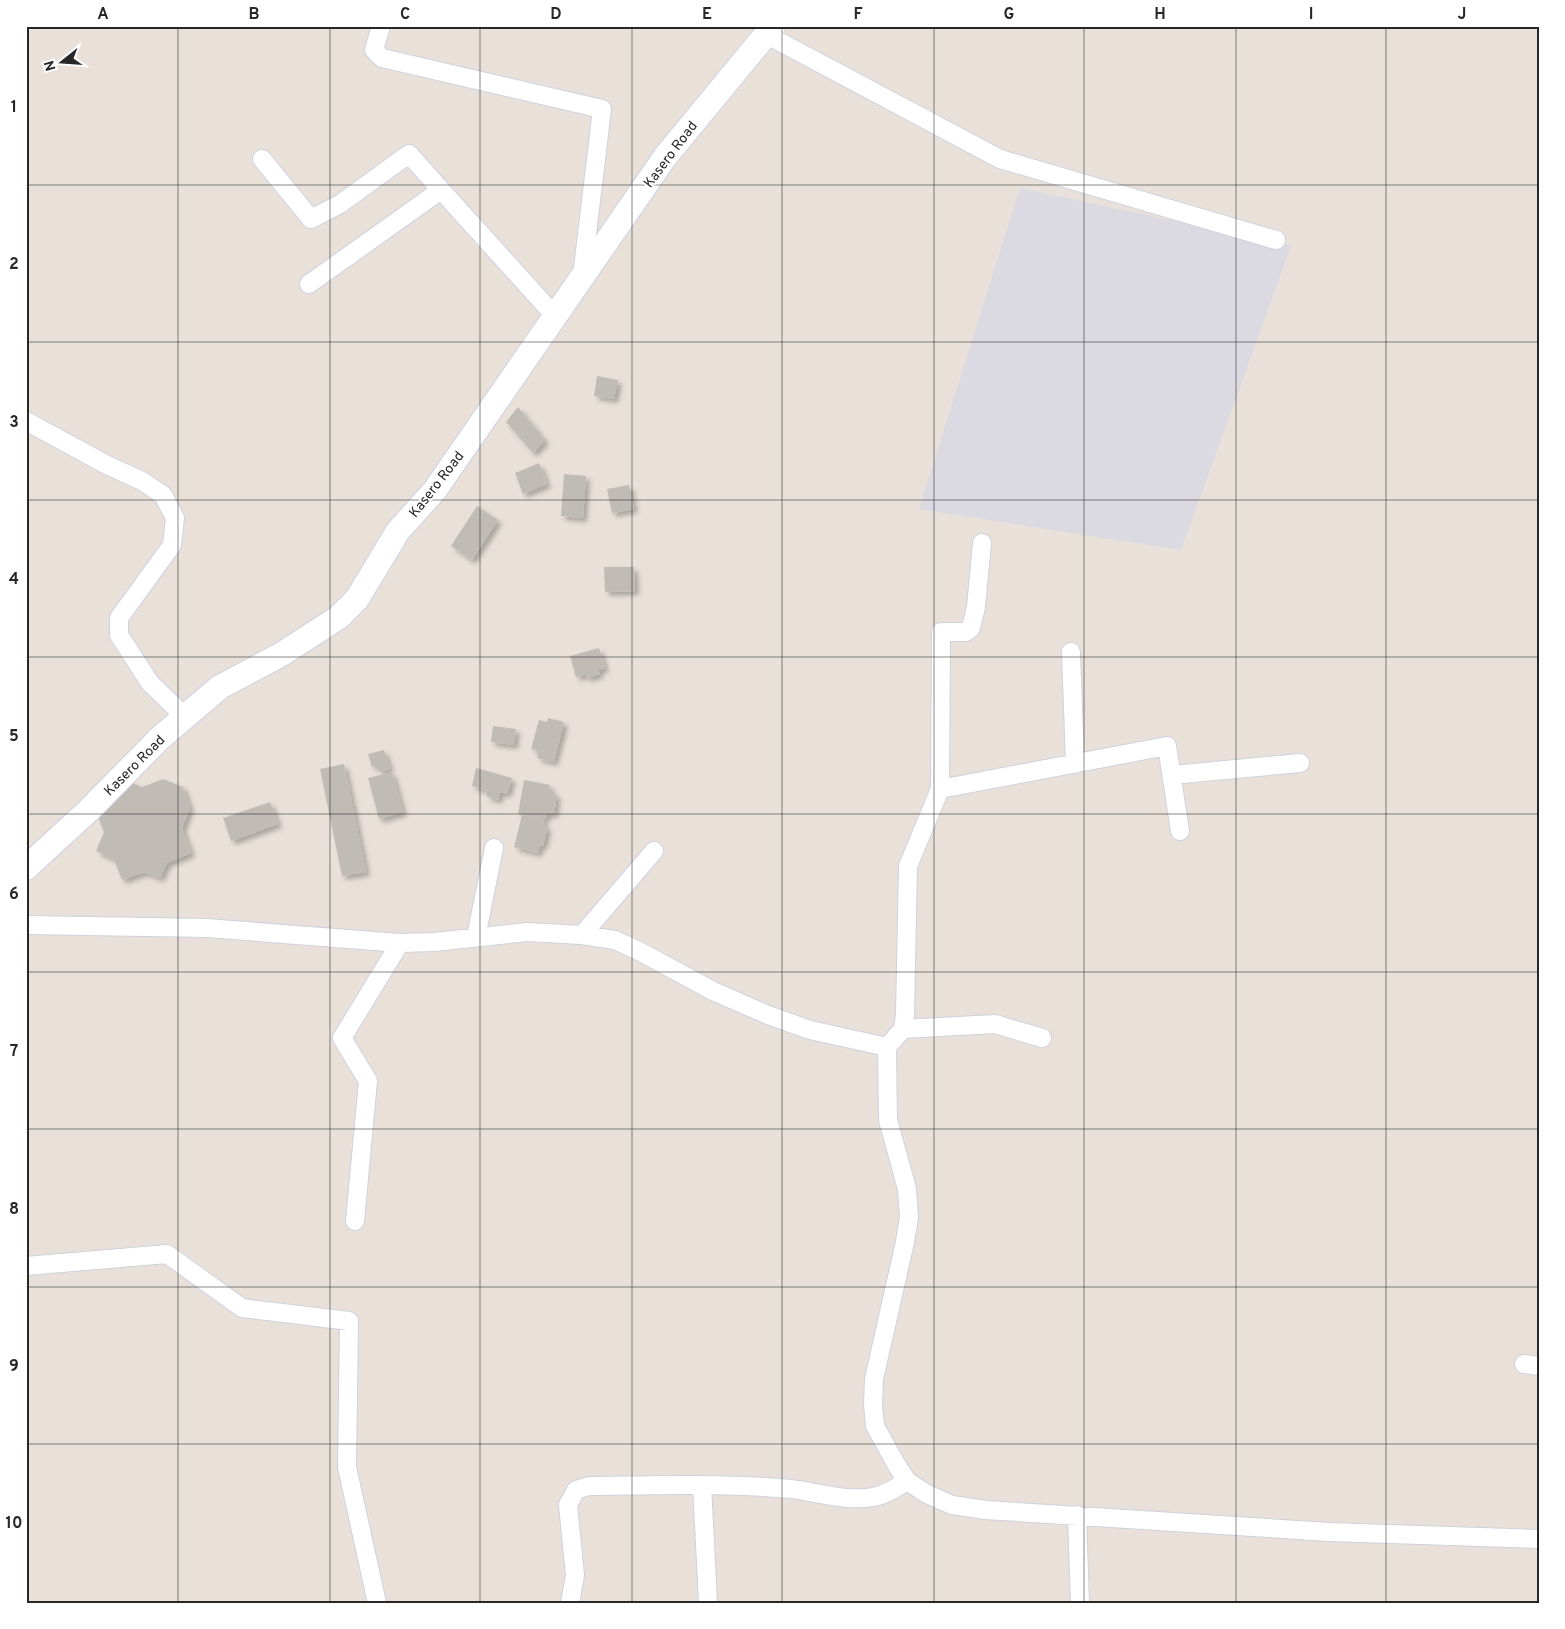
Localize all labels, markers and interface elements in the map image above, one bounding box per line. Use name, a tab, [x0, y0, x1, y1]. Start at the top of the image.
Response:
text: A	[97, 5, 109, 25]
text: B	[248, 5, 260, 25]
text: C	[400, 5, 410, 25]
text: D	[550, 5, 562, 25]
text: E	[702, 5, 712, 25]
text: F	[853, 5, 863, 25]
text: G	[1004, 5, 1014, 25]
text: H	[1154, 5, 1166, 25]
text: I	[1309, 5, 1313, 25]
text: J	[1458, 5, 1466, 25]
north arrow	[38, 38, 88, 88]
text: N	[41, 58, 61, 73]
text: 1	[11, 98, 17, 118]
street label: Kasero Road	[641, 118, 702, 192]
text: 2	[9, 255, 19, 275]
text: 3	[9, 413, 19, 433]
street label: Kasero Road	[406, 449, 468, 521]
text: 4	[9, 570, 19, 590]
text: 5	[9, 727, 19, 747]
street label: Kasero Road	[101, 732, 169, 800]
text: 6	[9, 885, 19, 905]
text: 7	[10, 1042, 18, 1062]
text: 8	[9, 1200, 19, 1220]
text: 9	[9, 1357, 19, 1377]
text: 10	[6, 1514, 22, 1534]

